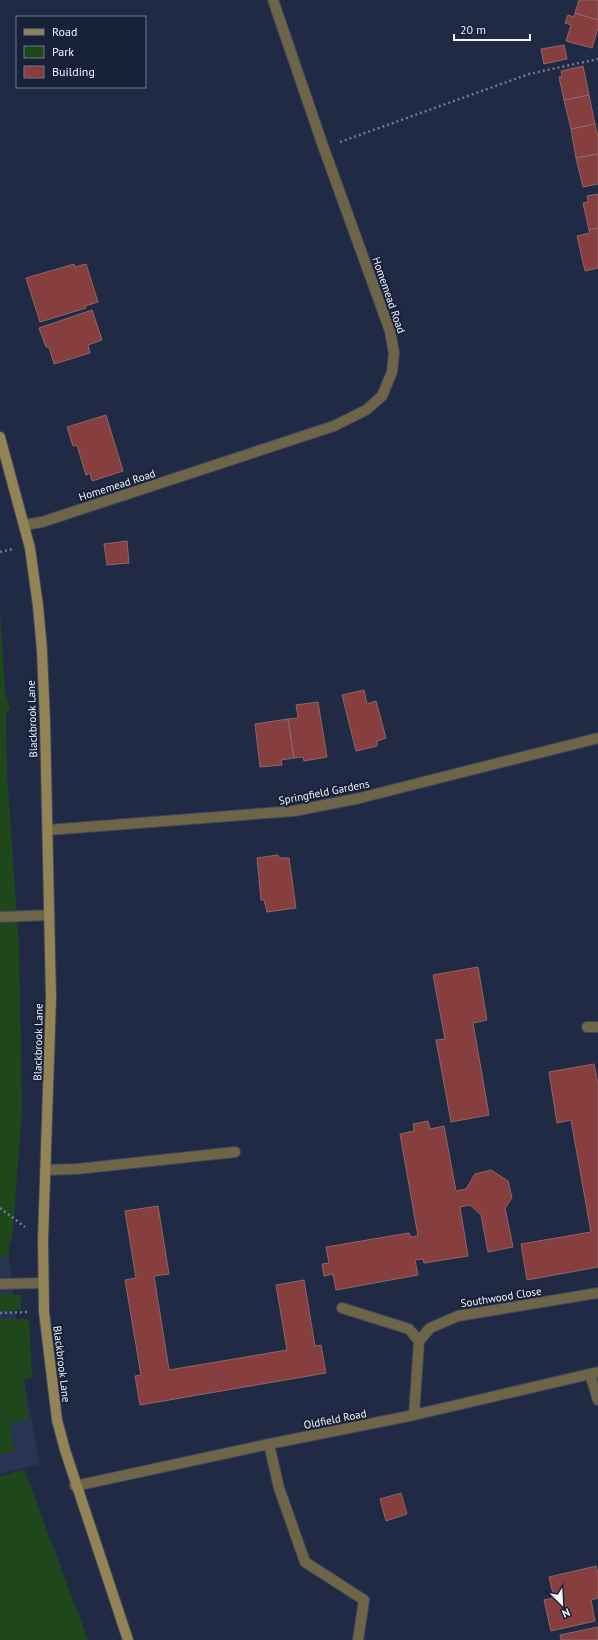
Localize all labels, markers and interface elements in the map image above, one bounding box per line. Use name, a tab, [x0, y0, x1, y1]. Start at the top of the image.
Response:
legend	[16, 16, 146, 88]
scale bar	[454, 16, 530, 42]
text: 20 m	[460, 22, 486, 37]
text: Road	[52, 24, 77, 39]
text: Park	[52, 44, 74, 59]
text: Building	[52, 64, 95, 79]
street label: Homemead Road	[369, 255, 409, 335]
street label: Homemead Road	[77, 466, 157, 504]
street label: Blackbrook Lane	[24, 680, 40, 758]
street label: Springfield Gardens	[277, 776, 371, 808]
street label: Blackbrook Lane	[30, 1003, 46, 1081]
street label: Southwood Close	[460, 1284, 543, 1310]
street label: Blackbrook Lane	[50, 1325, 74, 1404]
street label: Oldfield Road	[302, 1406, 368, 1432]
north arrow	[542, 1584, 582, 1624]
text: N	[560, 1605, 572, 1621]

